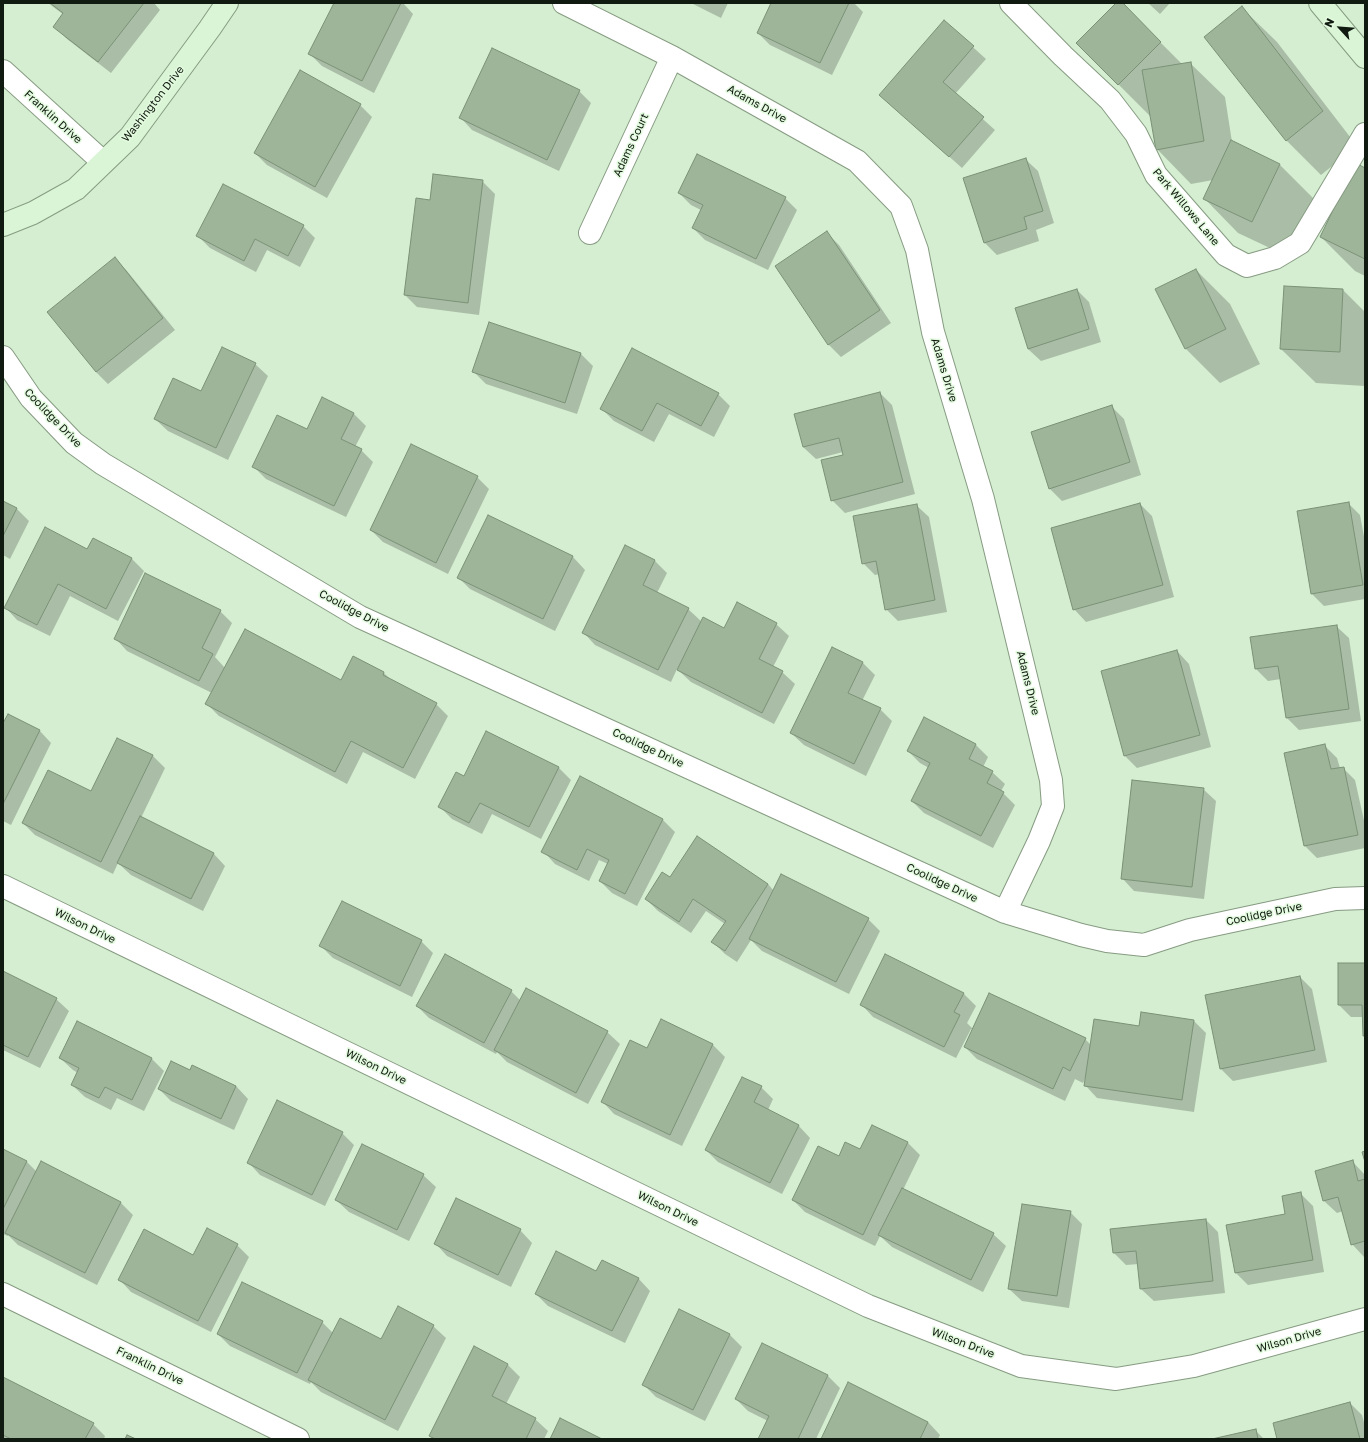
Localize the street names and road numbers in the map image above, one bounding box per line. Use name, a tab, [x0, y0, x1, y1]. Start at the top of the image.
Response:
street label: Washington Drive	[119, 63, 187, 145]
street label: Adams Drive	[725, 82, 789, 126]
street label: Franklin Drive	[21, 88, 85, 146]
street label: Adams Court	[611, 111, 651, 179]
street label: Park Willows Lane	[1150, 166, 1222, 248]
street label: Adams Drive	[928, 337, 960, 403]
street label: Coolidge Drive	[21, 386, 85, 450]
street label: Coolidge Drive	[317, 587, 391, 635]
street label: Adams Drive	[1014, 649, 1042, 717]
street label: Coolidge Drive	[610, 726, 686, 770]
street label: Coolidge Drive	[904, 861, 980, 905]
street label: Coolidge Drive	[1225, 900, 1303, 928]
street label: Wilson Drive	[52, 906, 118, 946]
street label: Wilson Drive	[343, 1047, 409, 1087]
street label: Wilson Drive	[635, 1189, 701, 1229]
street label: Wilson Drive	[930, 1325, 996, 1361]
street label: Wilson Drive	[1255, 1325, 1323, 1355]
street label: Franklin Drive	[114, 1344, 186, 1388]

